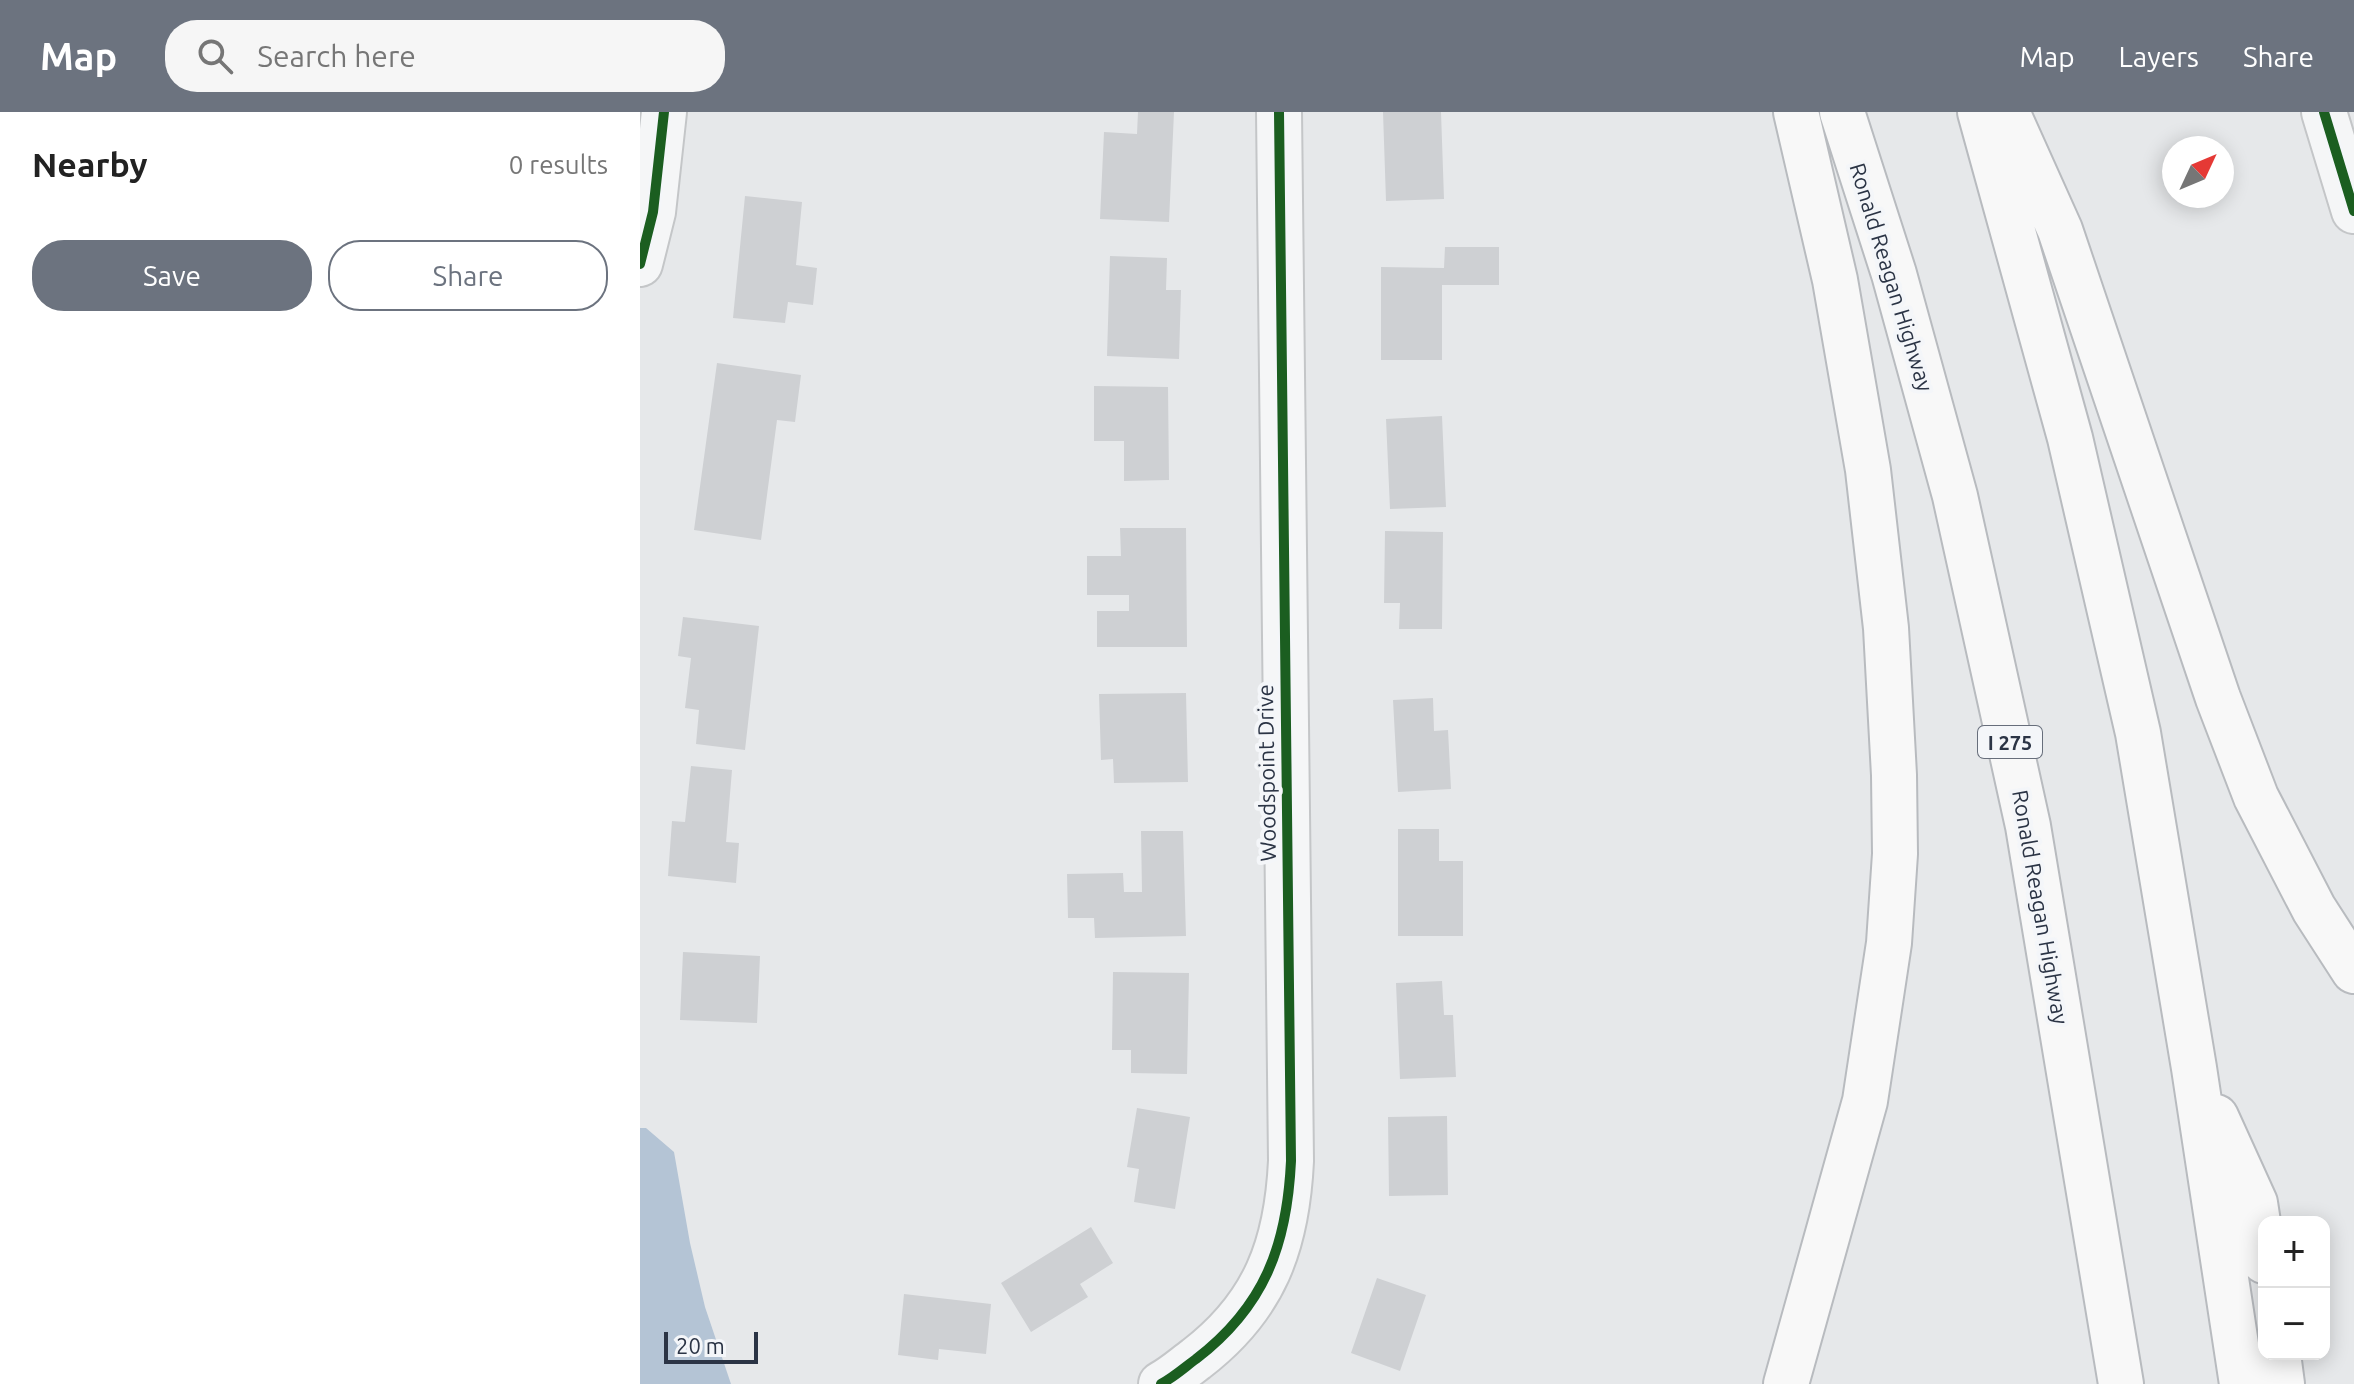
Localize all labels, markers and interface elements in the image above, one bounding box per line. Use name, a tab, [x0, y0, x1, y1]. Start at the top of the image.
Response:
search box	[165, 20, 725, 92]
icon: search	[193, 34, 237, 78]
text: Map	[40, 35, 117, 77]
text: Search here	[257, 39, 416, 73]
text: Map	[2019, 41, 2075, 72]
text: Layers	[2119, 41, 2199, 72]
text: Share	[2243, 41, 2314, 72]
north arrow	[2162, 136, 2234, 208]
text: Nearby	[32, 145, 147, 183]
text: 0 results	[509, 150, 608, 179]
street label: Ronald Reagan Highway	[1845, 160, 1939, 395]
button: Save	[32, 240, 312, 311]
button: Share	[328, 240, 608, 311]
street label: Woodspoint Drive	[1252, 684, 1280, 862]
road number: I 275	[1978, 726, 2042, 758]
street label: Ronald Reagan Highway	[2008, 788, 2074, 1027]
map controls	[2258, 1216, 2330, 1360]
button: +	[2258, 1216, 2330, 1288]
button: −	[2258, 1288, 2330, 1360]
scale bar	[664, 1328, 758, 1364]
text: 20 m	[676, 1333, 725, 1358]

